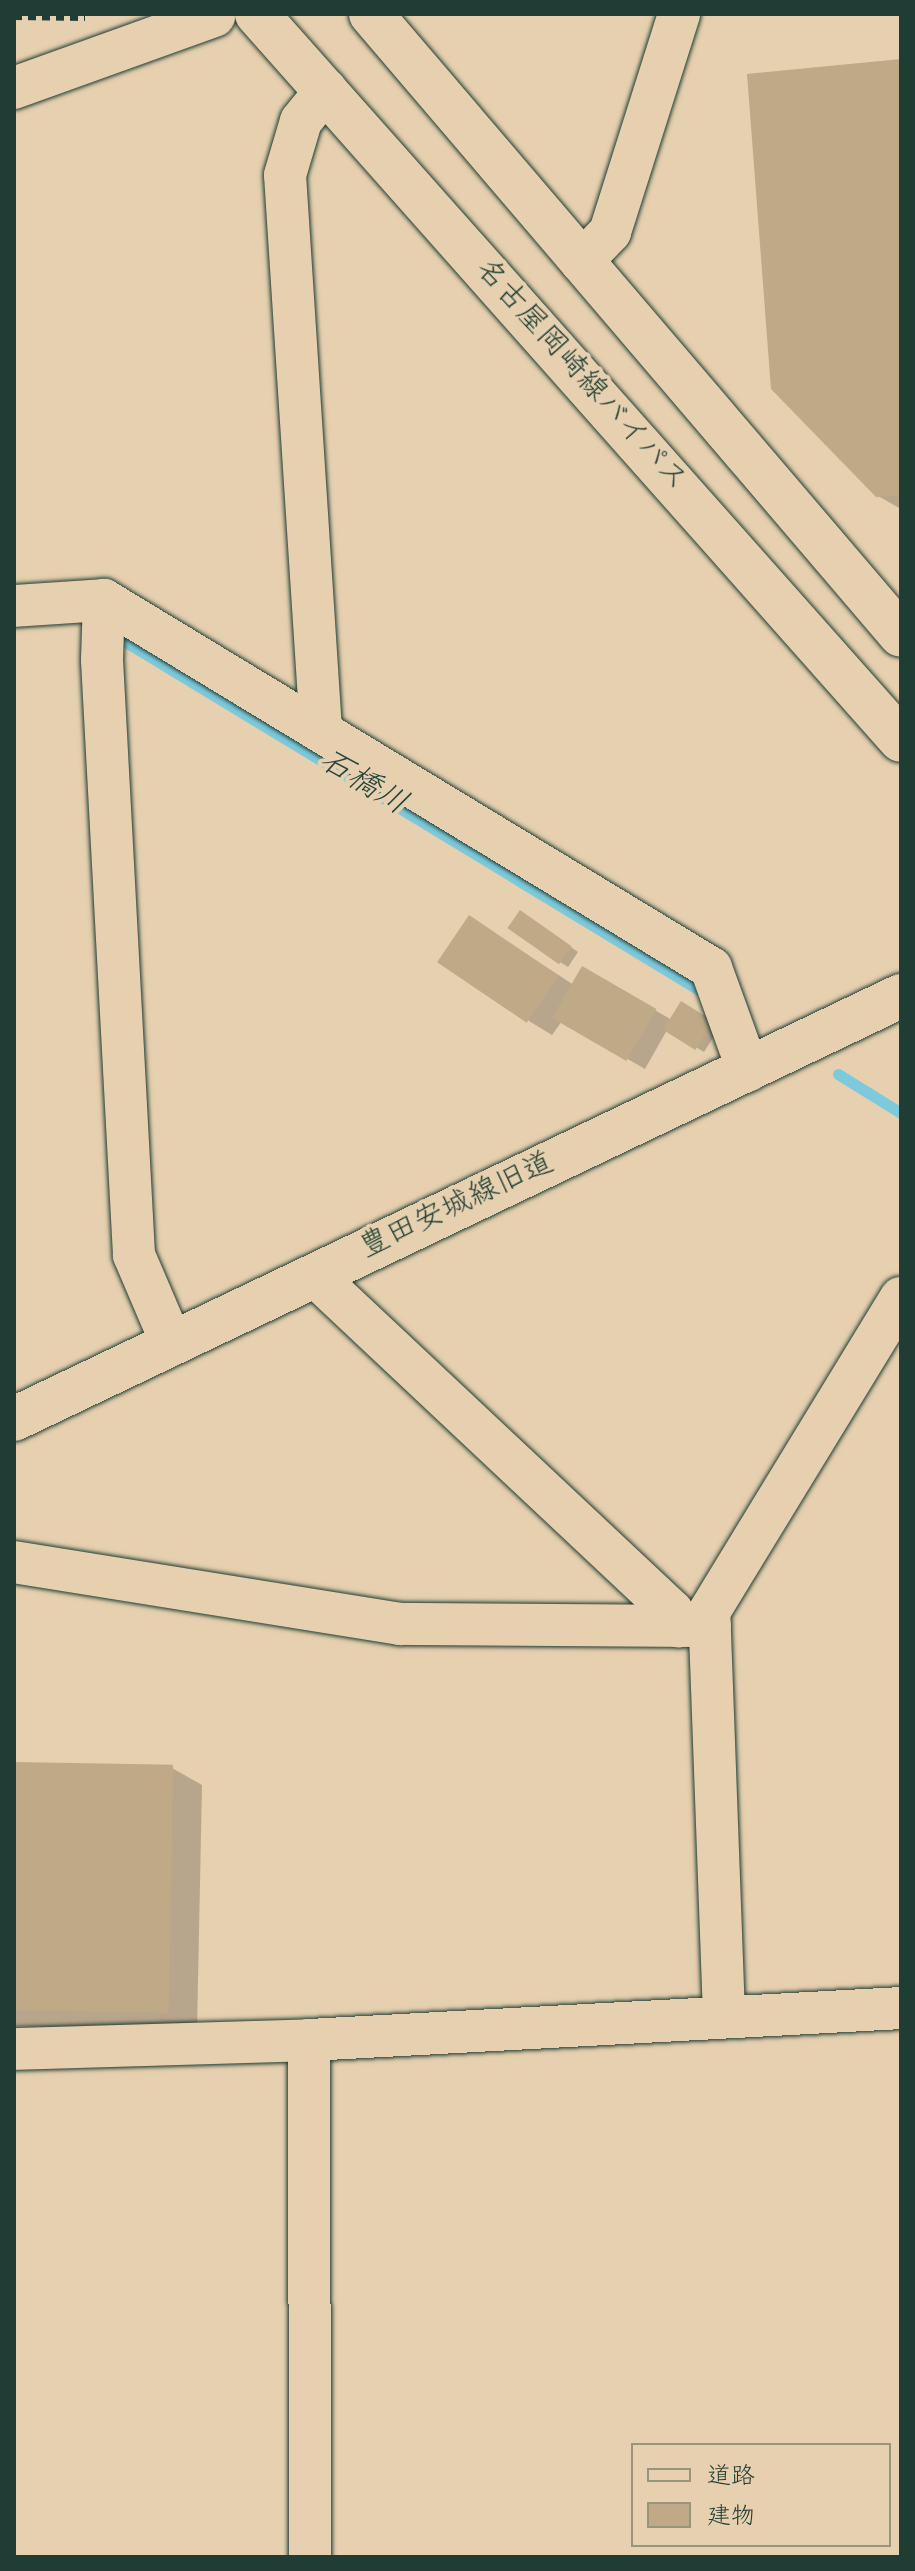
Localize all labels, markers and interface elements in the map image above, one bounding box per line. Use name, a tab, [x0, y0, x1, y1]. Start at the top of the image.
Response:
street label: 名古屋岡崎線バイパス	[465, 253, 693, 501]
water label: 石橋川	[311, 744, 413, 826]
street label: 豊田安城線旧道	[355, 1147, 561, 1269]
legend	[631, 2443, 891, 2547]
text: 道路	[707, 2461, 755, 2495]
text: 建物	[707, 2501, 755, 2535]

